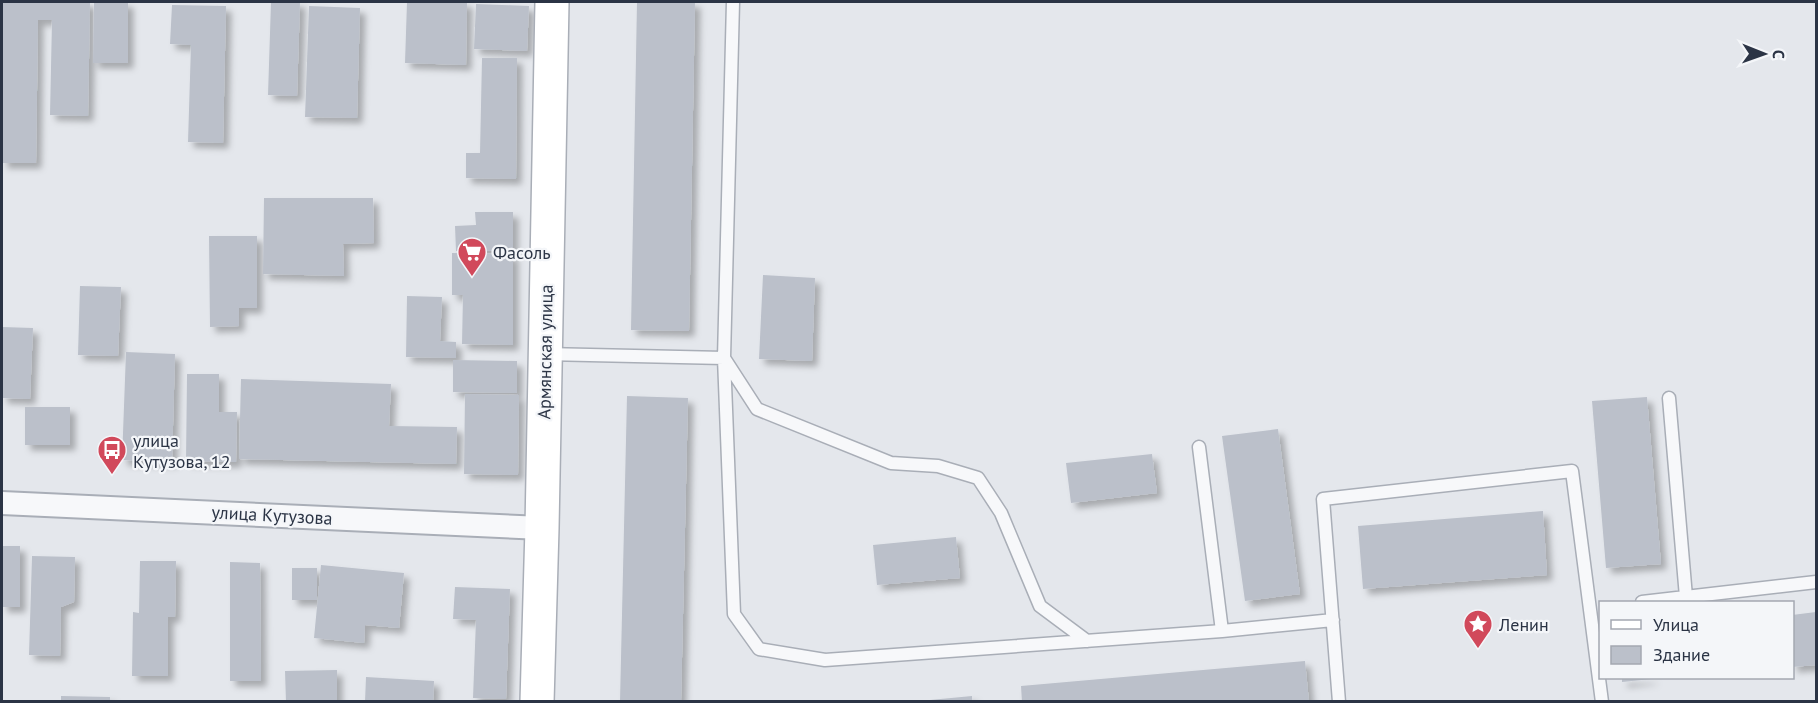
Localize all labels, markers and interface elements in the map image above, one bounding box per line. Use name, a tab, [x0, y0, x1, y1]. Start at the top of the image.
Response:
north arrow	[1734, 24, 1794, 84]
text: С	[1769, 50, 1789, 59]
supermarket icon: Фасоль	[456, 236, 488, 278]
place label: Фасоль	[493, 241, 551, 264]
street label: Армянская улица	[532, 284, 558, 420]
place label: улица Кутузова, 12	[133, 429, 231, 473]
bus stop icon: улица Кутузова, 12	[96, 434, 128, 476]
street label: улица Кутузова	[211, 500, 333, 530]
legend	[1599, 601, 1794, 679]
place icon: Ленин	[1462, 608, 1494, 650]
place label: Ленин	[1498, 613, 1549, 636]
text: Улица	[1653, 613, 1699, 636]
text: Здание	[1653, 643, 1710, 666]

